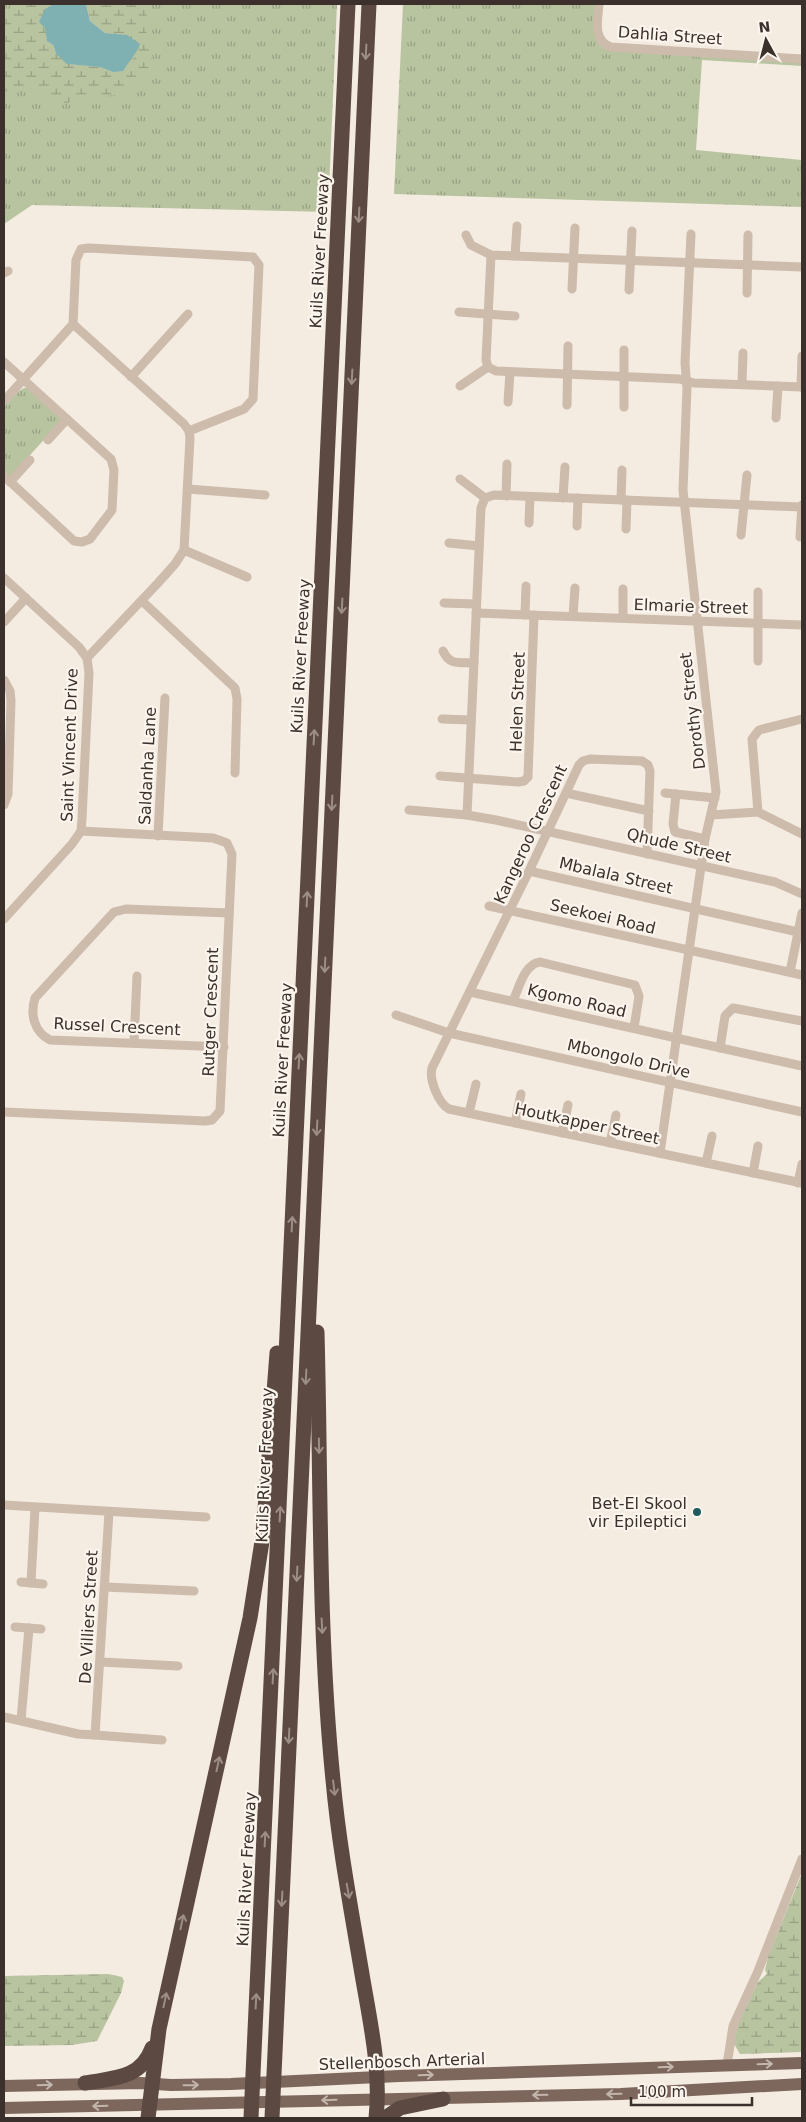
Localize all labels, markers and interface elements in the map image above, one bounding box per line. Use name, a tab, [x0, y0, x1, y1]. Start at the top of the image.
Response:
north arrow	[741, 15, 791, 65]
text: N	[758, 18, 771, 36]
street label: Dahlia Street	[617, 22, 723, 49]
one-way arrow	[362, 44, 371, 60]
street label: Kuils River Freeway	[306, 173, 333, 329]
one-way arrow	[354, 207, 363, 223]
one-way arrow	[347, 369, 356, 385]
street label: Kuils River Freeway	[287, 578, 314, 734]
street label: Elmarie Street	[633, 595, 749, 618]
one-way arrow	[337, 597, 346, 613]
street label: Dorothy Street	[676, 651, 709, 771]
street label: Helen Street	[506, 652, 529, 752]
street label: Saint Vincent Drive	[57, 668, 82, 822]
street label: Saldanha Lane	[135, 706, 160, 826]
one-way arrow	[310, 729, 319, 745]
street label: Kangeroo Crescent	[490, 761, 571, 907]
one-way arrow	[328, 795, 337, 811]
street label: Qhude Street	[625, 824, 733, 867]
street label: Mbalala Street	[557, 853, 675, 898]
one-way arrow	[302, 891, 311, 907]
street label: Seekoei Road	[548, 895, 658, 938]
street label: Rutger Crescent	[199, 947, 222, 1077]
one-way arrow	[320, 957, 329, 973]
street label: Kgomo Road	[526, 980, 628, 1021]
street label: Kuils River Freeway	[269, 982, 296, 1138]
street label: Russel Crescent	[53, 1014, 181, 1039]
street label: Mbongolo Drive	[565, 1035, 692, 1082]
one-way arrow	[295, 1054, 304, 1070]
street label: Houtkapper Street	[513, 1099, 661, 1148]
one-way arrow	[313, 1119, 322, 1135]
one-way arrow	[287, 1216, 297, 1232]
one-way arrow	[301, 1369, 310, 1385]
street label: Kuils River Freeway	[252, 1387, 277, 1543]
one-way arrow	[314, 1438, 324, 1454]
place label: Bet-El Skool vir Epileptici	[588, 1494, 687, 1531]
one-way arrow	[275, 1506, 284, 1522]
marker: Bet-El Skool vir Epileptici	[691, 1506, 703, 1518]
street label: De Villiers Street	[76, 1550, 101, 1684]
one-way arrow	[292, 1566, 301, 1582]
one-way arrow	[317, 1618, 326, 1634]
one-way arrow	[268, 1669, 277, 1685]
one-way arrow	[285, 1728, 294, 1744]
one-way arrow	[214, 1756, 223, 1772]
one-way arrow	[329, 1780, 339, 1796]
street label: Kuils River Freeway	[233, 1791, 260, 1947]
one-way arrow	[260, 1831, 269, 1847]
one-way arrow	[344, 1883, 354, 1899]
one-way arrow	[277, 1890, 287, 1907]
one-way arrow	[178, 1915, 187, 1931]
one-way arrow	[161, 1992, 170, 2008]
one-way arrow	[252, 1993, 261, 2009]
street label: Stellenbosch Arterial	[319, 2049, 485, 2074]
one-way arrow	[756, 2059, 772, 2069]
one-way arrow	[658, 2062, 674, 2072]
one-way arrow	[418, 2071, 434, 2080]
scale bar	[631, 2074, 752, 2106]
one-way arrow	[36, 2080, 52, 2089]
one-way arrow	[183, 2080, 199, 2089]
text: 100 m	[638, 2083, 686, 2101]
one-way arrow	[606, 2089, 622, 2099]
one-way arrow	[532, 2091, 548, 2100]
one-way arrow	[322, 2095, 338, 2105]
one-way arrow	[92, 2101, 108, 2110]

